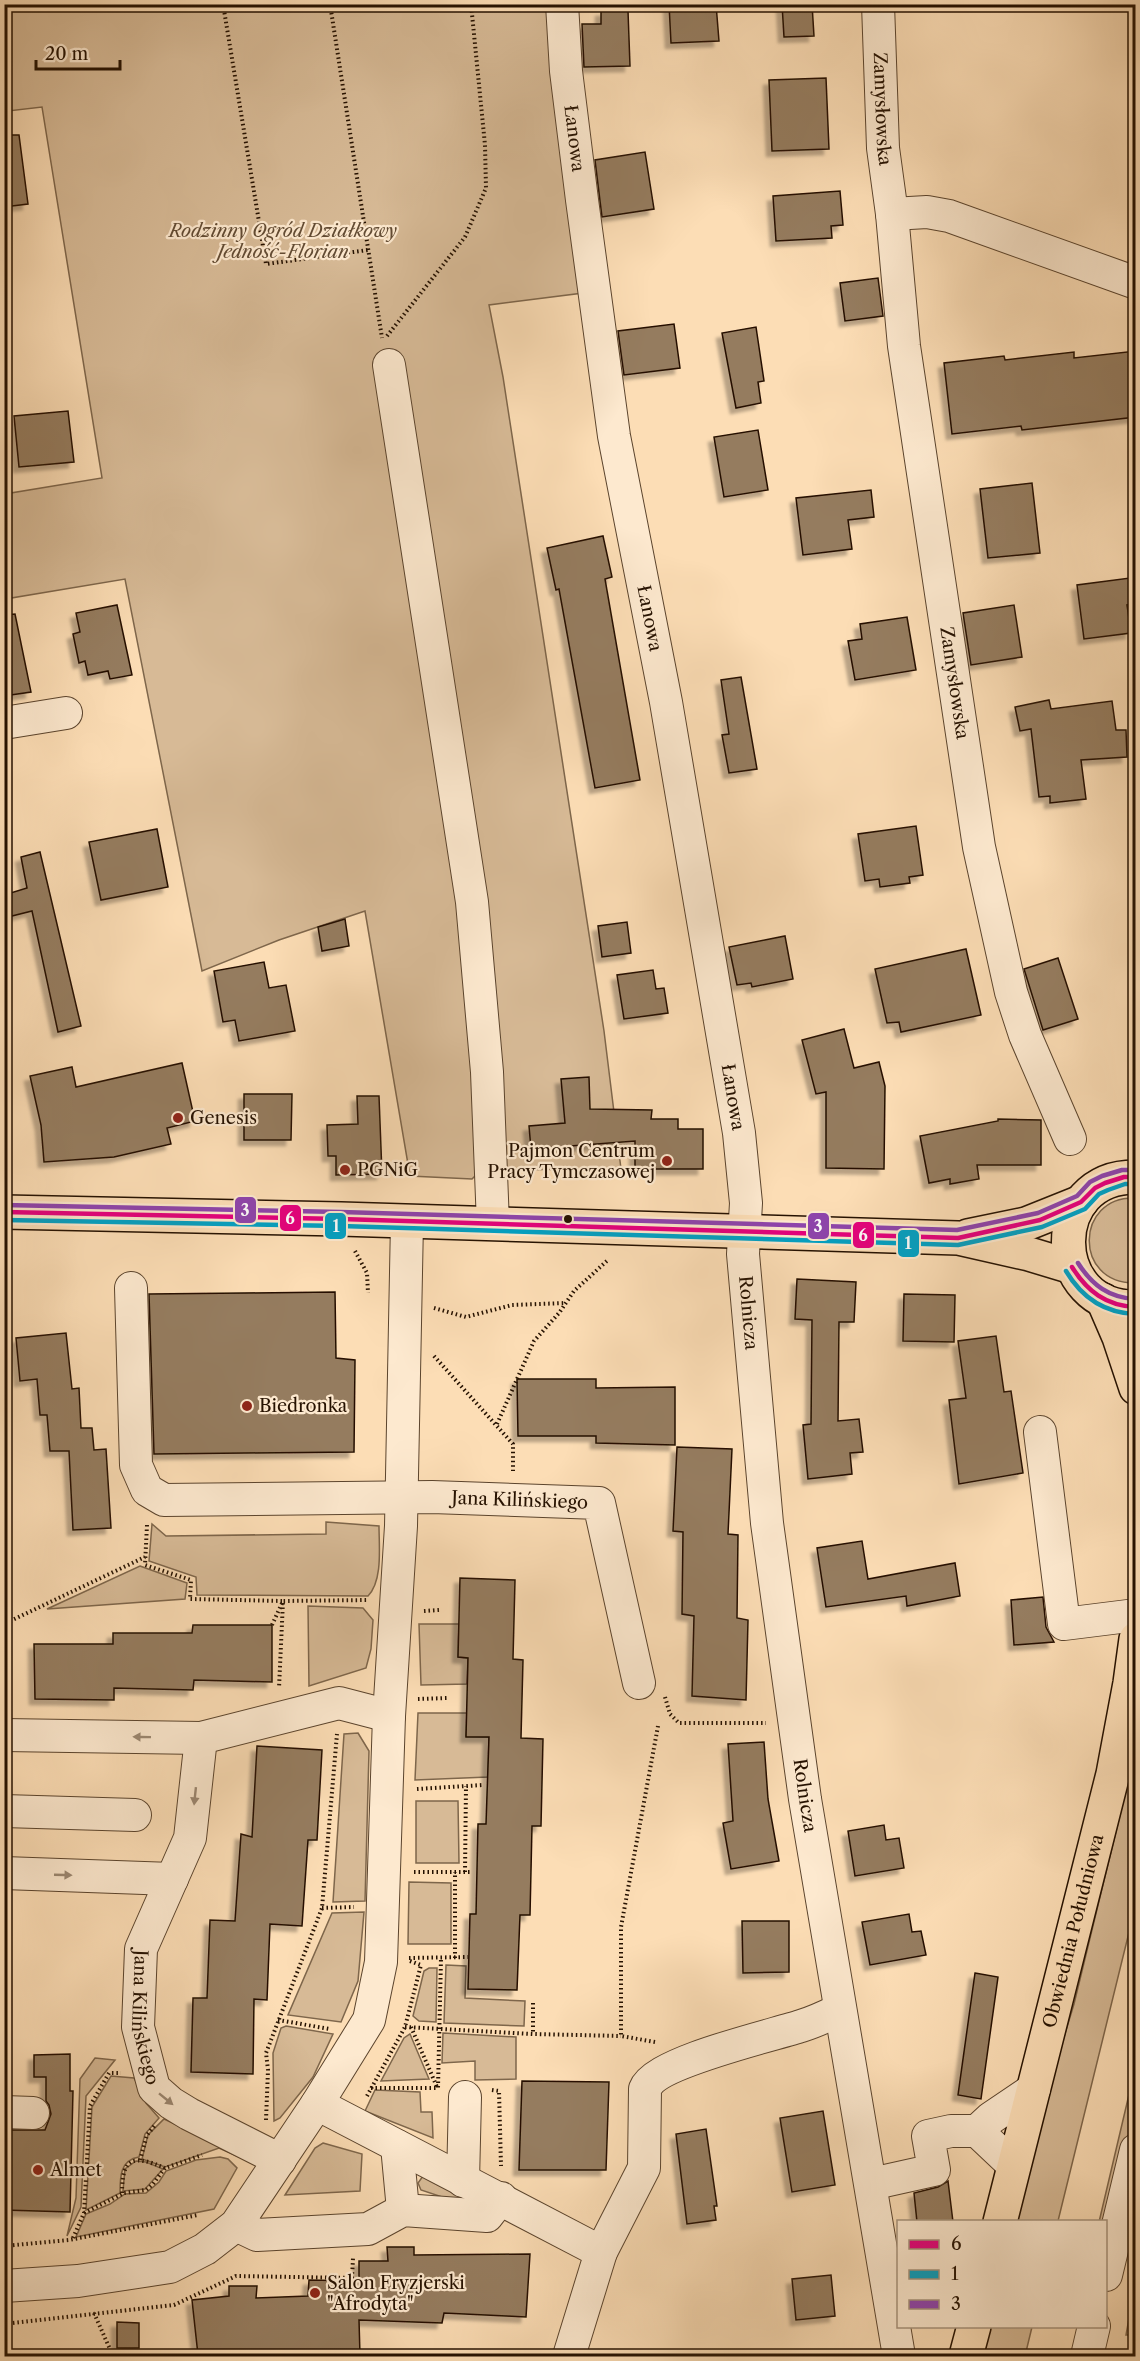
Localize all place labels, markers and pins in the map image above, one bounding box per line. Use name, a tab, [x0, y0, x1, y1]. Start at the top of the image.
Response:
place label: Genesis	[190, 1107, 257, 1129]
marker: Genesis	[171, 1111, 185, 1125]
place label: Pajmon Centrum Pracy Tymczasowej	[487, 1140, 655, 1183]
marker: Pajmon Centrum Pracy Tymczasowej	[660, 1154, 674, 1168]
place label: PGNiG	[357, 1159, 418, 1181]
marker: PGNiG	[338, 1163, 352, 1177]
unlabelled marker	[562, 1213, 574, 1225]
place label: Biedronka	[259, 1395, 348, 1417]
marker: Biedronka	[240, 1399, 254, 1413]
place label: Almet	[49, 2159, 103, 2181]
marker: Almet	[31, 2163, 45, 2177]
place label: Salon Fryzjerski "Afrodyta"	[327, 2272, 465, 2315]
marker: Salon Fryzjerski "Afrodyta"	[308, 2286, 322, 2300]

